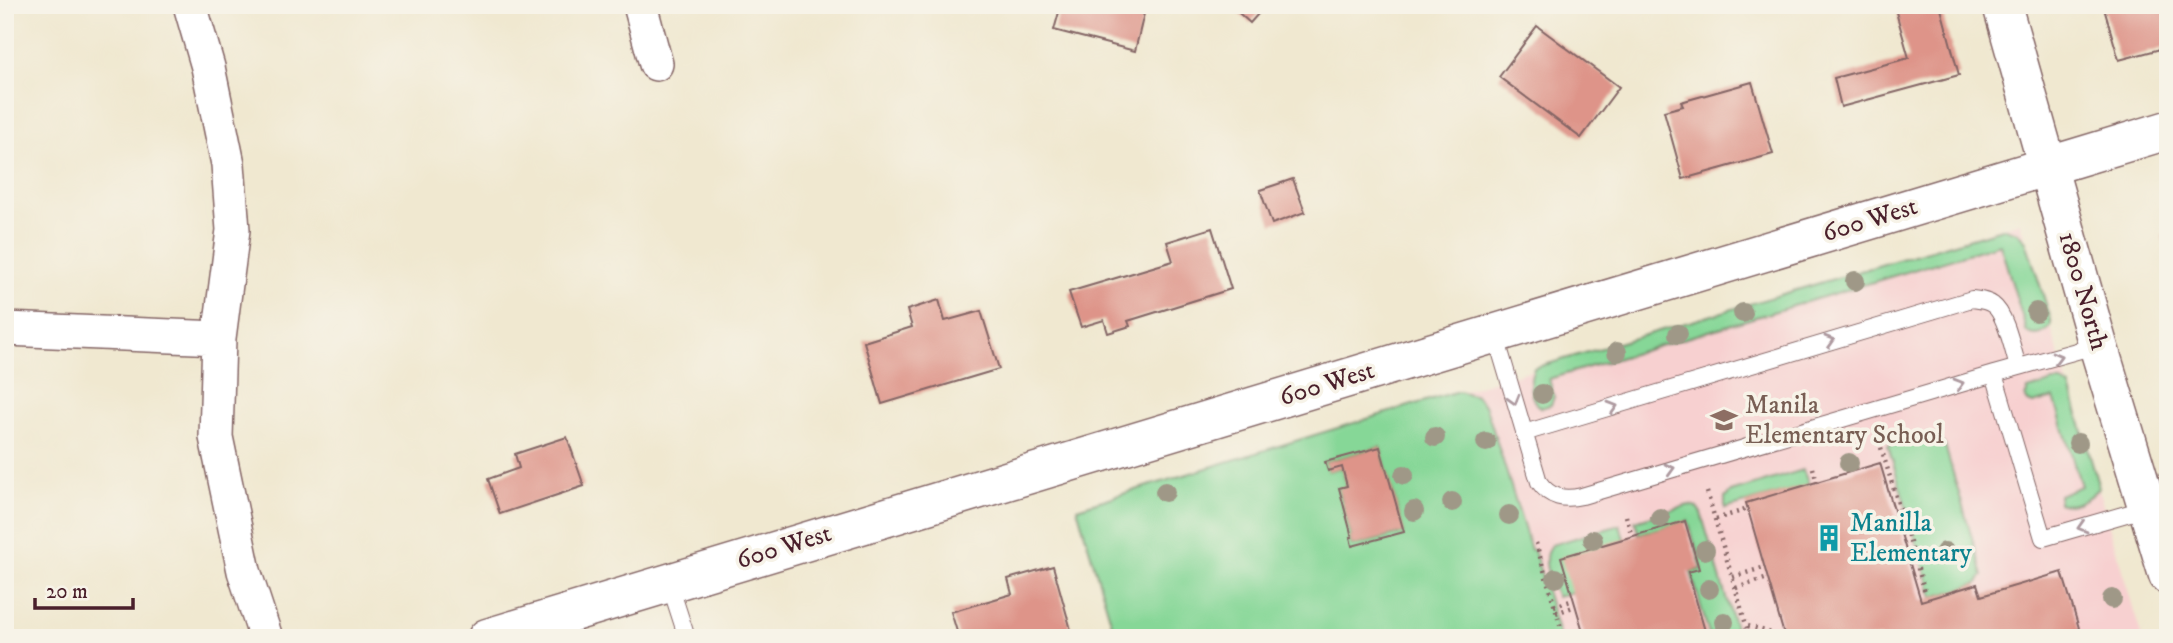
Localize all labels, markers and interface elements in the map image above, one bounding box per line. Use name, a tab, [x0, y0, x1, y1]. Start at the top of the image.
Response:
street label: 600 West	[1819, 190, 1921, 250]
street label: 1800 North	[2050, 228, 2116, 354]
one-way arrow	[1824, 334, 1836, 349]
one-way arrow	[2051, 350, 2063, 365]
street label: 600 West	[1276, 354, 1378, 414]
one-way arrow	[1953, 378, 1965, 393]
place label: Manila Elementary School	[1745, 389, 1944, 452]
one-way arrow	[1505, 394, 1520, 406]
one-way arrow	[1606, 400, 1618, 415]
school or university icon: Manila Elementary School	[1709, 405, 1739, 435]
one-way arrow	[1664, 463, 1676, 478]
place label: Manilla Elementary	[1850, 507, 1973, 570]
street label: 600 West	[733, 517, 835, 577]
one-way arrow	[2076, 519, 2088, 534]
building icon: Manilla Elementary	[1814, 523, 1844, 553]
scale bar	[35, 566, 133, 610]
text: 20 m	[46, 579, 88, 605]

